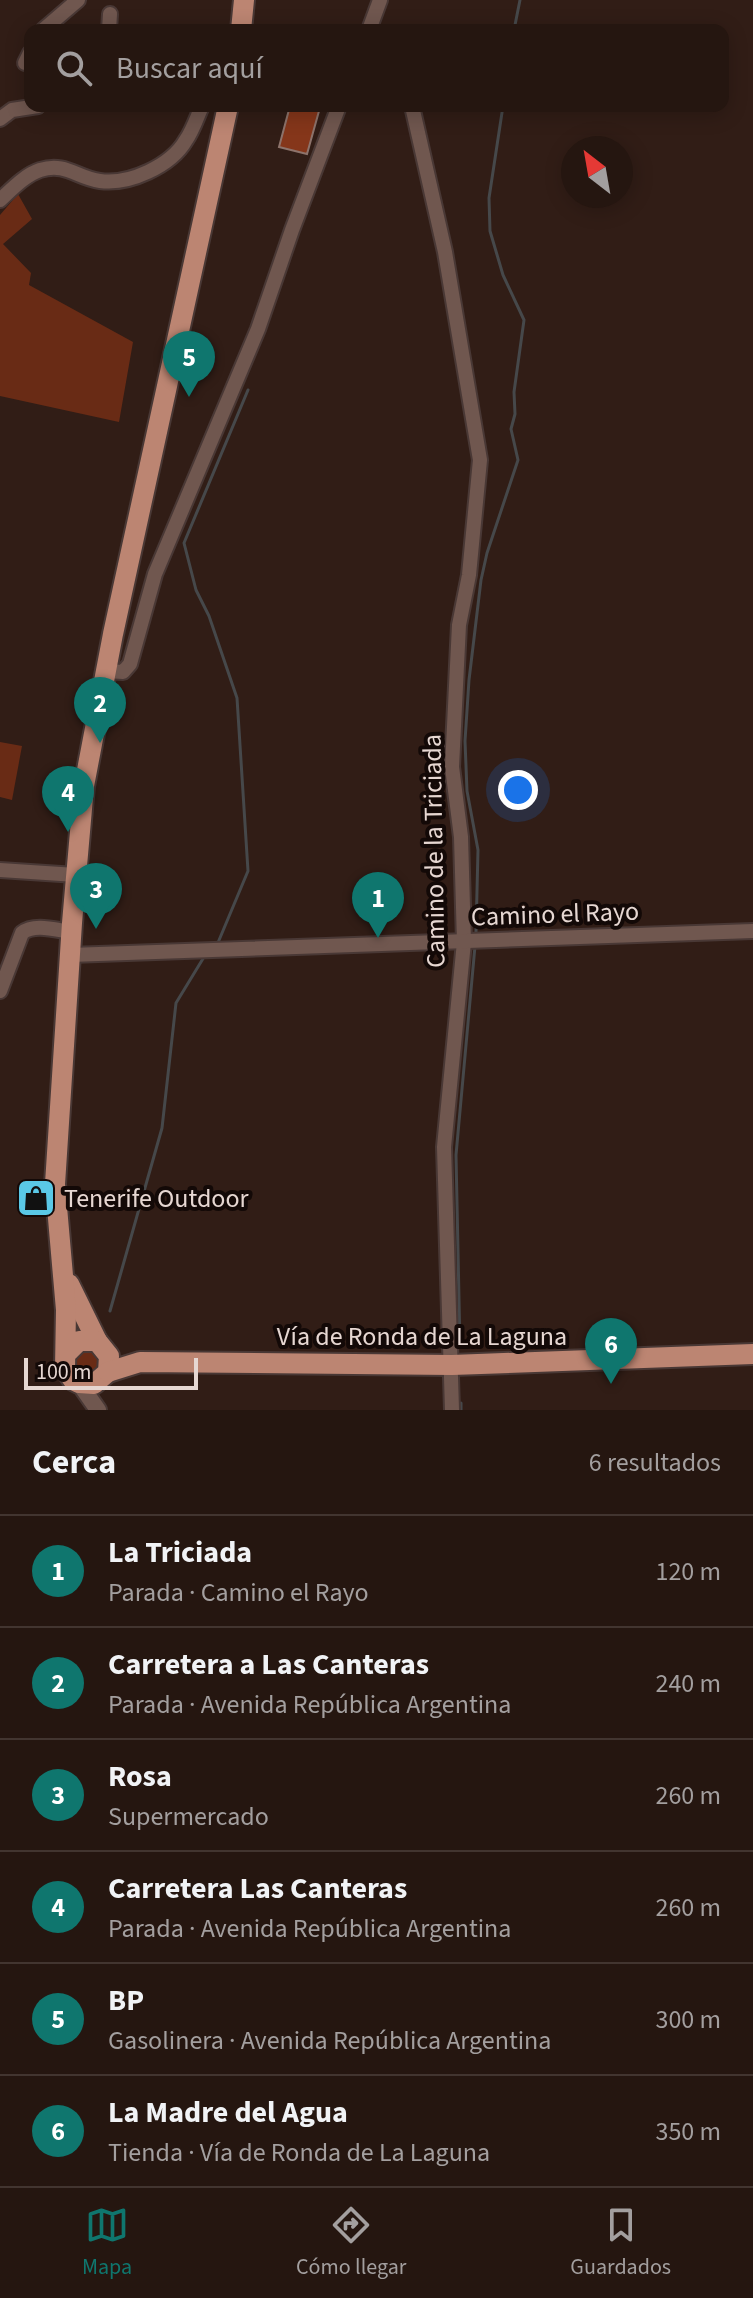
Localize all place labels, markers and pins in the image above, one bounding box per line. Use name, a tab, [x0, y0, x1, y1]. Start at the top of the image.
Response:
pin: 5	[163, 331, 215, 397]
pin: 2	[74, 677, 126, 743]
pin: 4	[42, 766, 94, 832]
pin: 3	[70, 863, 122, 929]
pin: 1	[352, 872, 404, 938]
shop icon: Tenerife Outdoor	[15, 1177, 57, 1219]
place label: Tenerife Outdoor	[64, 1180, 250, 1217]
pin: 6	[585, 1318, 637, 1384]

